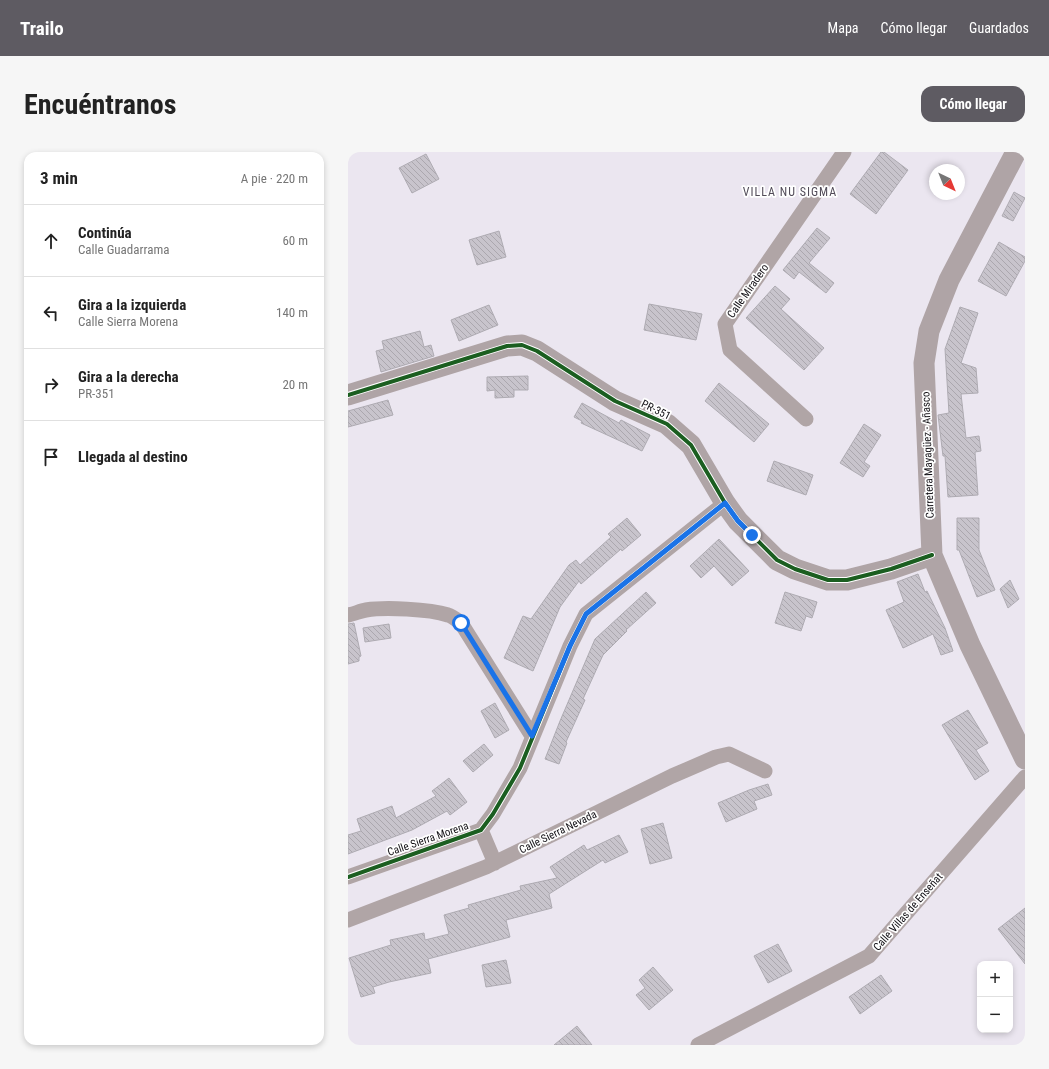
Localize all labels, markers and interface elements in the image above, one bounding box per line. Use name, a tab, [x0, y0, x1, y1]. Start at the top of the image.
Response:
text: Trailo	[20, 17, 64, 40]
text: Mapa	[828, 20, 859, 36]
text: Cómo llegar	[881, 20, 947, 36]
text: Guardados	[969, 20, 1029, 36]
button: Cómo llegar	[921, 86, 1025, 122]
text: Encuéntranos	[24, 88, 176, 121]
north arrow	[929, 164, 965, 200]
text: 3 min	[40, 168, 78, 188]
text: A pie · 220 m	[241, 171, 308, 186]
district label: VILLA NU SIGMA	[743, 185, 837, 199]
text: Continúa	[78, 224, 132, 242]
icon: ahead	[40, 230, 62, 252]
text: 60 m	[282, 233, 308, 248]
text: Calle Guadarrama	[78, 242, 169, 257]
street label: Calle Miradero	[725, 261, 772, 320]
text: Gira a la izquierda	[78, 296, 186, 314]
icon: left	[40, 302, 62, 324]
text: 140 m	[276, 305, 308, 320]
text: Calle Sierra Morena	[78, 314, 178, 329]
text: Gira a la derecha	[78, 368, 179, 386]
icon: right	[40, 374, 62, 396]
text: 20 m	[282, 377, 308, 392]
text: PR-351	[78, 386, 115, 401]
street label: Carretera Mayagüez - Añasco	[919, 391, 937, 519]
street label: PR-351	[639, 397, 673, 423]
icon: arrive	[40, 446, 62, 468]
text: Llegada al destino	[78, 448, 188, 466]
route end	[743, 526, 761, 544]
route start	[452, 614, 470, 632]
street label: Calle Sierra Nevada	[517, 808, 599, 856]
street label: Calle Sierra Morena	[386, 819, 470, 859]
street label: Calle Villas de Enseñat	[871, 870, 945, 954]
map controls	[977, 961, 1013, 1033]
button: +	[977, 961, 1013, 997]
button: −	[977, 997, 1013, 1033]

